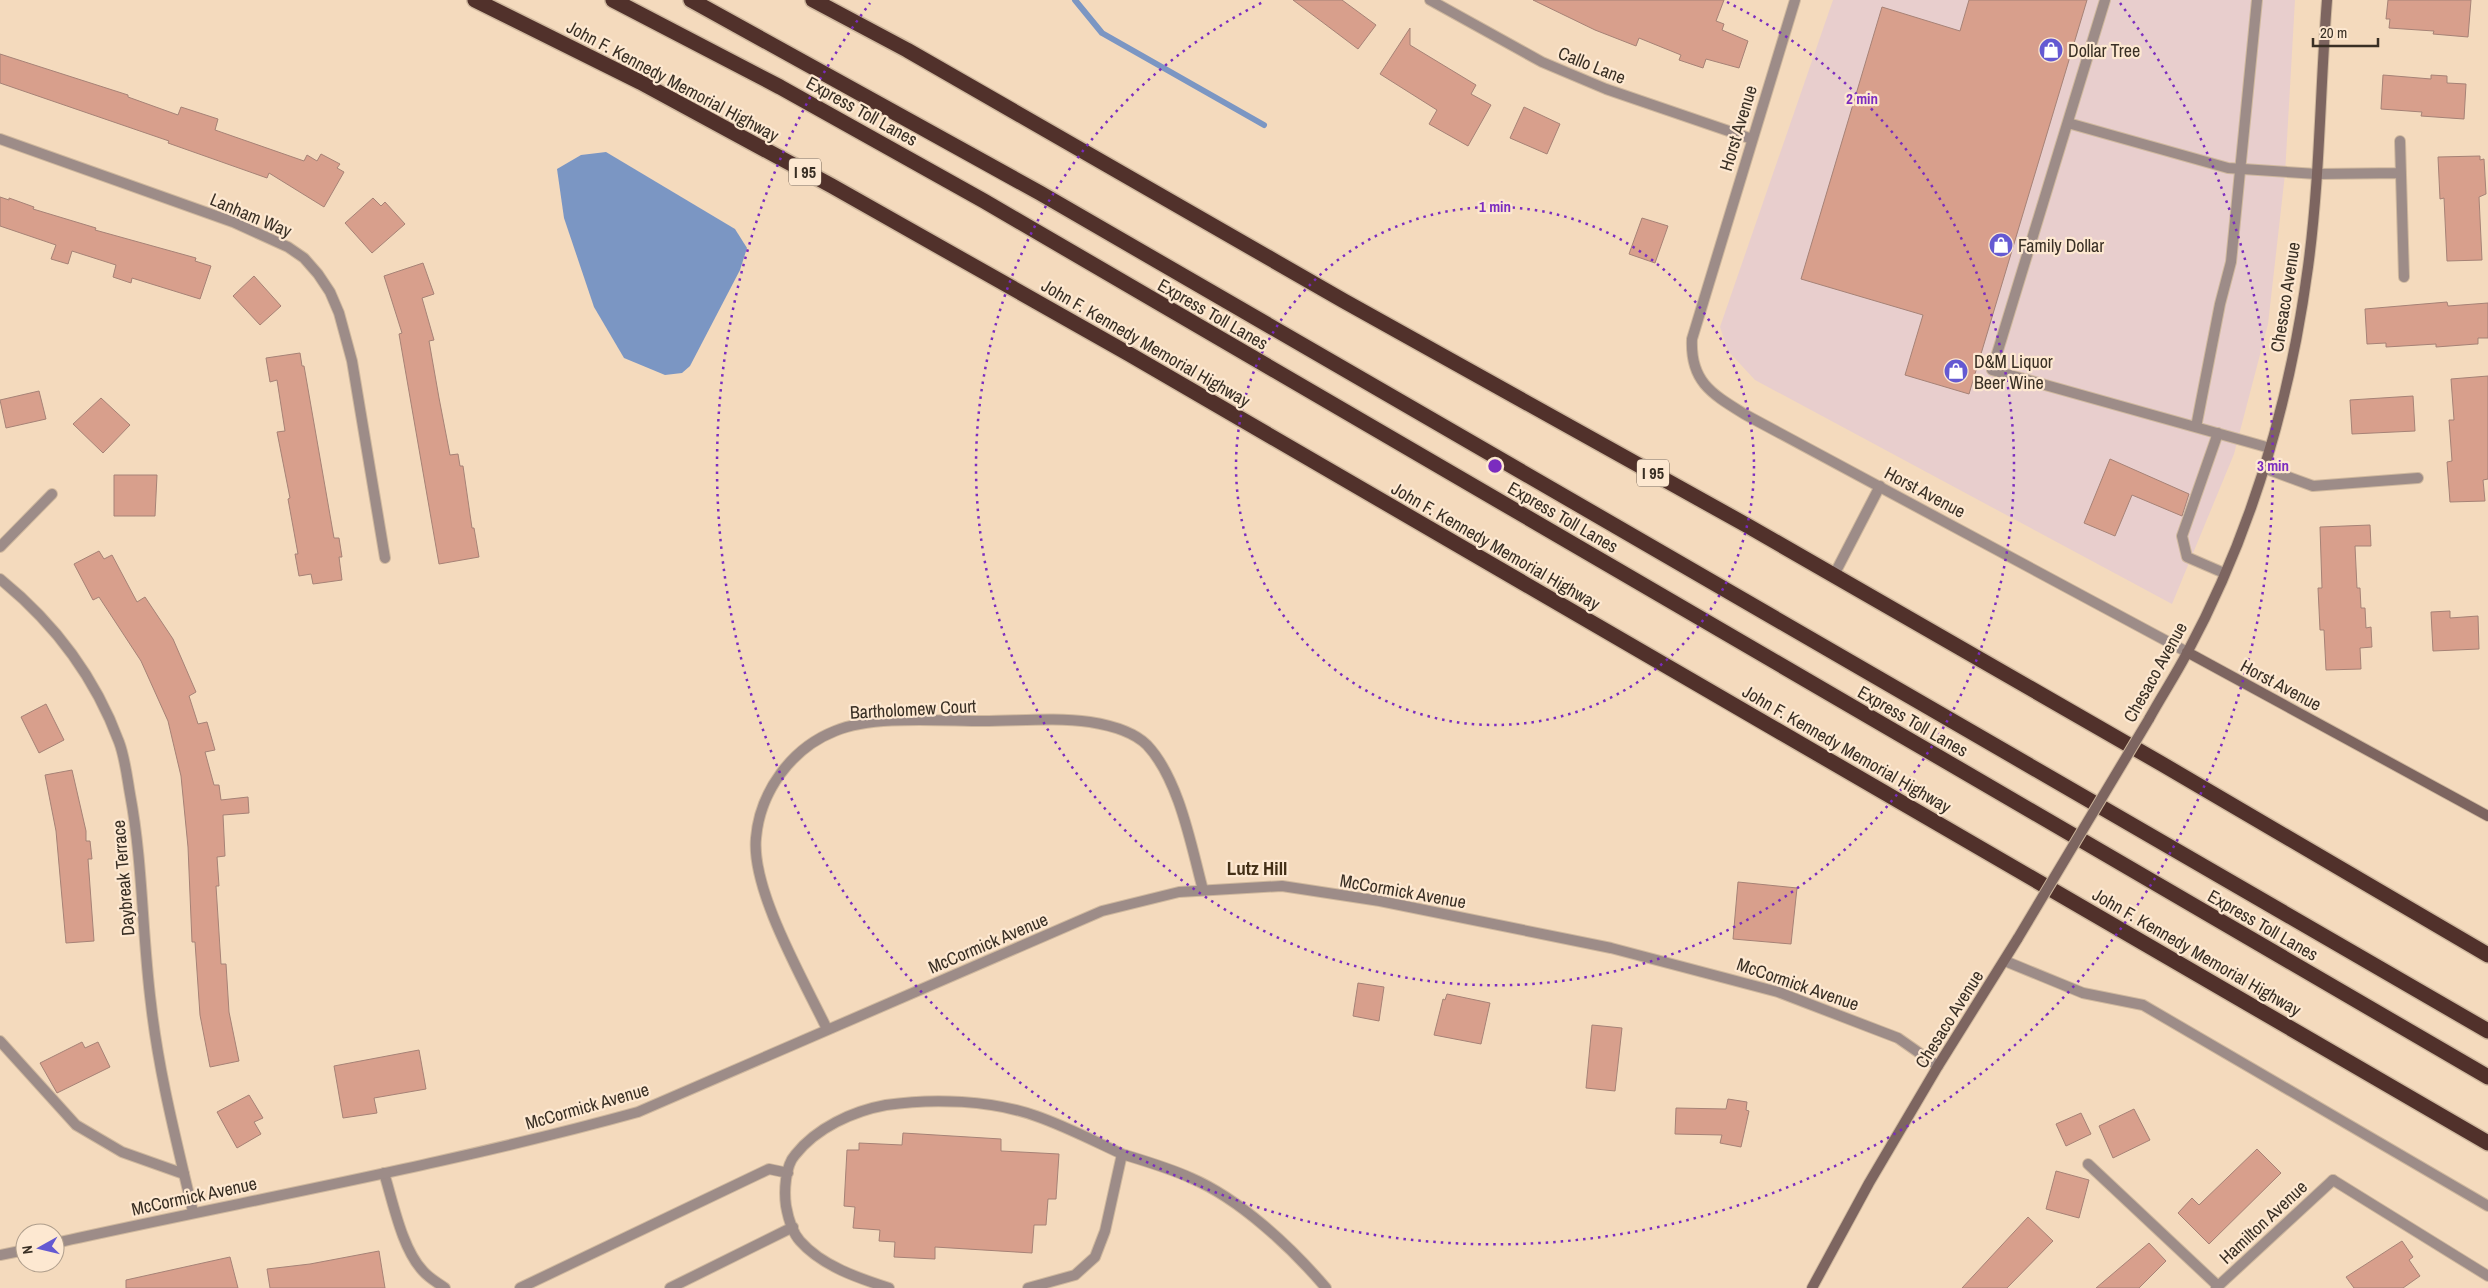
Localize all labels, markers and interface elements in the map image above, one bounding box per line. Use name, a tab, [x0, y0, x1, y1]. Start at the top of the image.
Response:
street label: John F. Kennedy Memorial Highway	[562, 14, 784, 148]
scale bar	[2313, 15, 2378, 47]
text: 20 m	[2320, 22, 2347, 43]
shop icon: Dollar Tree	[2038, 37, 2064, 63]
place label: Dollar Tree	[2068, 38, 2140, 63]
street label: Callo Lane	[1555, 40, 1629, 90]
street label: Express Toll Lanes	[802, 70, 922, 152]
street label: Horst Avenue	[1713, 82, 1763, 174]
text: 2 min	[1846, 88, 1878, 109]
road number: I 95	[789, 158, 821, 186]
street label: Lanham Way	[206, 187, 296, 244]
text: 1 min	[1479, 196, 1511, 217]
shop icon: Family Dollar	[1988, 232, 2014, 258]
place label: Family Dollar	[2018, 233, 2104, 258]
street label: Chesaco Avenue	[2264, 240, 2306, 354]
street label: Express Toll Lanes	[1153, 272, 1273, 356]
street label: John F. Kennedy Memorial Highway	[1037, 273, 1255, 413]
place label: D&M Liquor Beer Wine	[1974, 349, 2053, 395]
shop icon: D&M Liquor Beer Wine	[1943, 358, 1969, 384]
text: 3 min	[2257, 455, 2289, 476]
centre of rings	[1486, 457, 1504, 475]
road number: I 95	[1637, 459, 1669, 486]
street label: Horst Avenue	[1880, 460, 1970, 524]
street label: Express Toll Lanes	[1503, 475, 1623, 559]
street label: John F. Kennedy Memorial Highway	[1387, 476, 1605, 616]
street label: Chesaco Avenue	[2117, 617, 2193, 727]
street label: Horst Avenue	[2236, 653, 2326, 717]
street label: John F. Kennedy Memorial Highway	[1738, 679, 1956, 819]
street label: Express Toll Lanes	[1853, 679, 1973, 763]
street label: Bartholomew Court	[849, 693, 977, 725]
street label: Daybreak Terrace	[105, 819, 141, 937]
district label: Lutz Hill	[1227, 855, 1287, 881]
street label: McCormick Avenue	[1338, 868, 1468, 914]
street label: John F. Kennedy Memorial Highway	[2088, 882, 2306, 1022]
street label: Express Toll Lanes	[2203, 883, 2323, 967]
street label: McCormick Avenue	[924, 907, 1052, 979]
street label: McCormick Avenue	[1734, 951, 1862, 1017]
street label: Chesaco Avenue	[1909, 965, 1989, 1073]
street label: McCormick Avenue	[522, 1076, 652, 1136]
street label: McCormick Avenue	[129, 1170, 259, 1222]
street label: Hamilton Avenue	[2213, 1175, 2313, 1269]
north arrow	[15, 1223, 65, 1273]
text: N	[18, 1244, 37, 1255]

